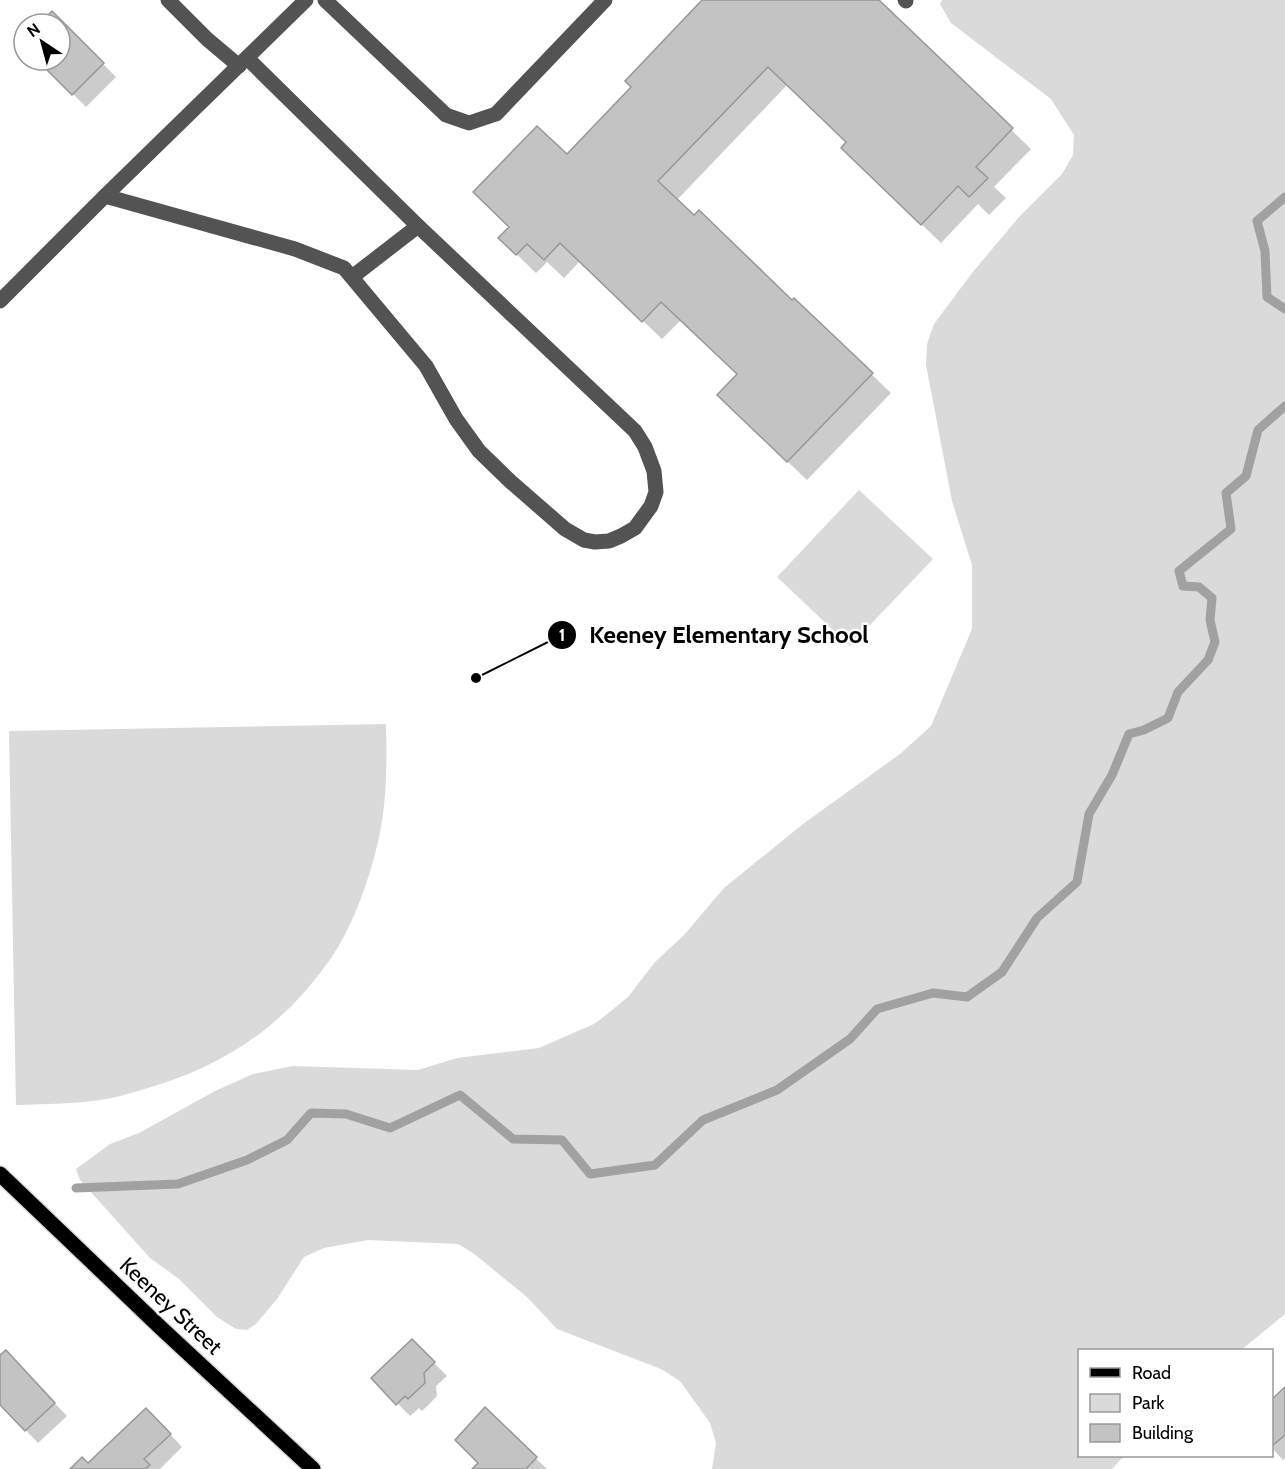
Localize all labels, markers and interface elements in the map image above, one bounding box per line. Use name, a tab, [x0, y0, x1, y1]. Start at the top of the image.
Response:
north arrow	[12, 12, 72, 72]
text: N	[23, 19, 44, 41]
callout: Keeney Elementary School	[547, 614, 881, 656]
text: Keeney Elementary School	[589, 620, 869, 649]
text: 1	[559, 624, 565, 646]
street label: Keeney Street	[114, 1252, 228, 1361]
legend	[1078, 1349, 1273, 1457]
text: Road	[1132, 1362, 1171, 1384]
text: Park	[1132, 1392, 1165, 1414]
text: Building	[1132, 1422, 1194, 1444]

